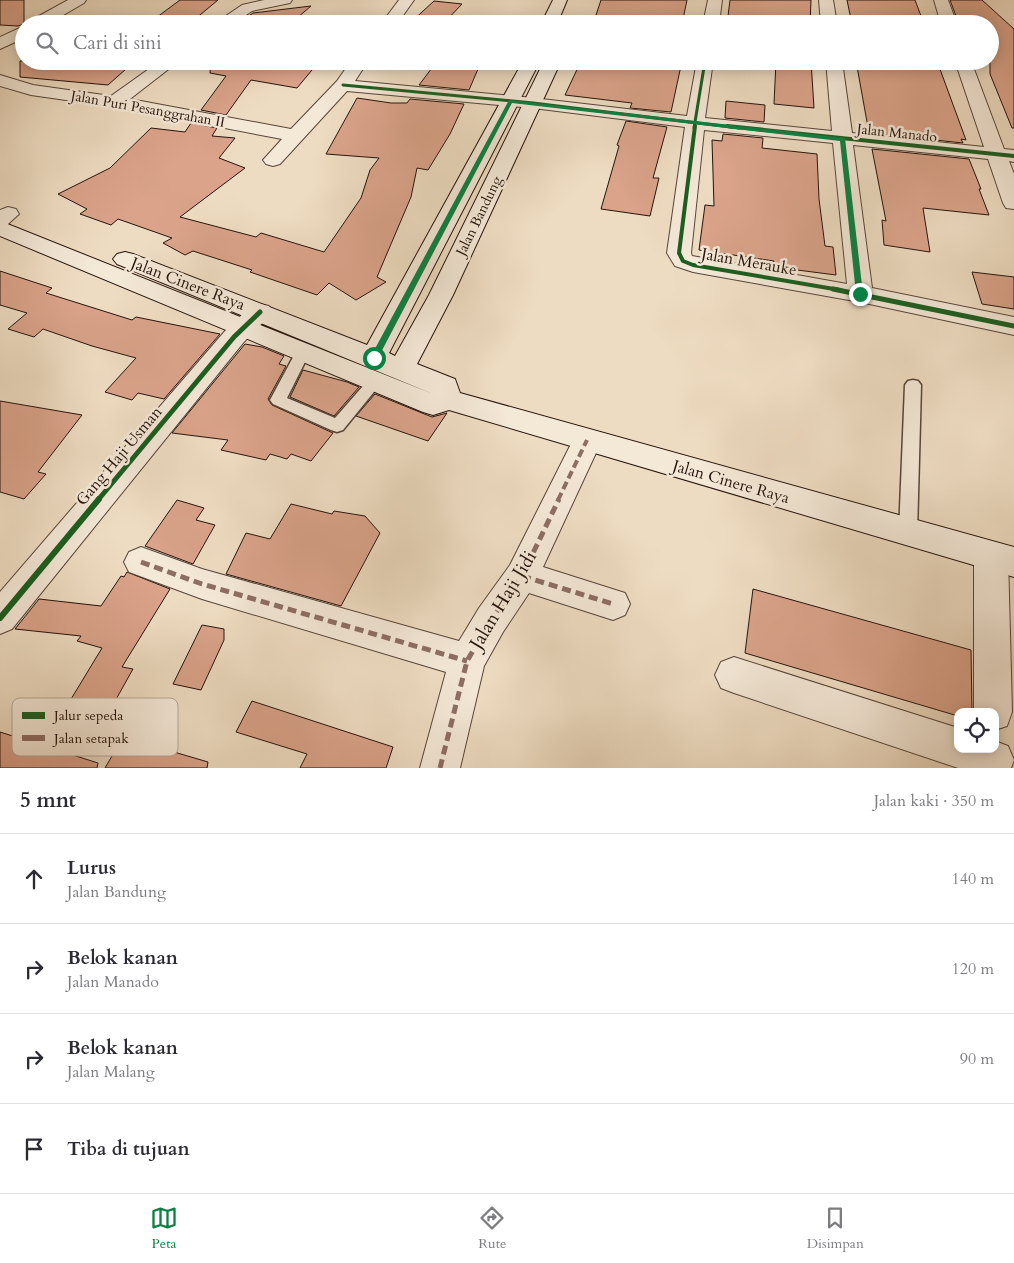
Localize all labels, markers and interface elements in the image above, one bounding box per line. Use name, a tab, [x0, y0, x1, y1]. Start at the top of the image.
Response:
search box	[15, 15, 999, 70]
icon: search	[33, 29, 61, 57]
text: Cari di sini	[73, 30, 162, 56]
street label: Jalan Puri Pesanggrahan II	[68, 86, 227, 132]
street label: Jalan Manado	[854, 119, 938, 147]
street label: Jalan Bandung	[451, 173, 507, 261]
street label: Jalan Merauke	[698, 242, 798, 281]
street label: Jalan Cinere Raya	[126, 251, 248, 316]
route end	[849, 283, 872, 306]
route start	[363, 347, 386, 370]
street label: Gang Haji Usman	[71, 402, 167, 510]
street label: Jalan Cinere Raya	[668, 454, 792, 509]
street label: Jalan Haji Jidi	[462, 546, 543, 657]
legend	[12, 698, 178, 756]
text: Jalur sepeda	[52, 706, 123, 725]
map controls	[954, 708, 999, 753]
button: locate	[954, 708, 999, 753]
text: Jalan setapak	[52, 729, 129, 748]
text: 5 mnt	[20, 786, 76, 815]
text: Jalan kaki · 350 m	[874, 790, 994, 812]
text: Lurus	[67, 855, 116, 881]
icon: ahead	[20, 865, 48, 893]
text: 140 m	[952, 868, 994, 890]
text: Jalan Bandung	[67, 881, 166, 903]
text: Belok kanan	[67, 945, 178, 971]
icon: right	[20, 955, 48, 983]
text: 120 m	[952, 958, 994, 980]
text: Jalan Manado	[67, 971, 159, 993]
text: Belok kanan	[67, 1035, 178, 1061]
icon: right	[20, 1045, 48, 1073]
text: 90 m	[960, 1048, 994, 1070]
text: Jalan Malang	[67, 1061, 155, 1083]
icon: arrive	[20, 1135, 48, 1163]
text: Tiba di tujuan	[67, 1136, 190, 1162]
tab: Peta	[150, 1204, 178, 1253]
tab: Rute	[478, 1204, 506, 1253]
tab: Disimpan	[807, 1204, 864, 1253]

